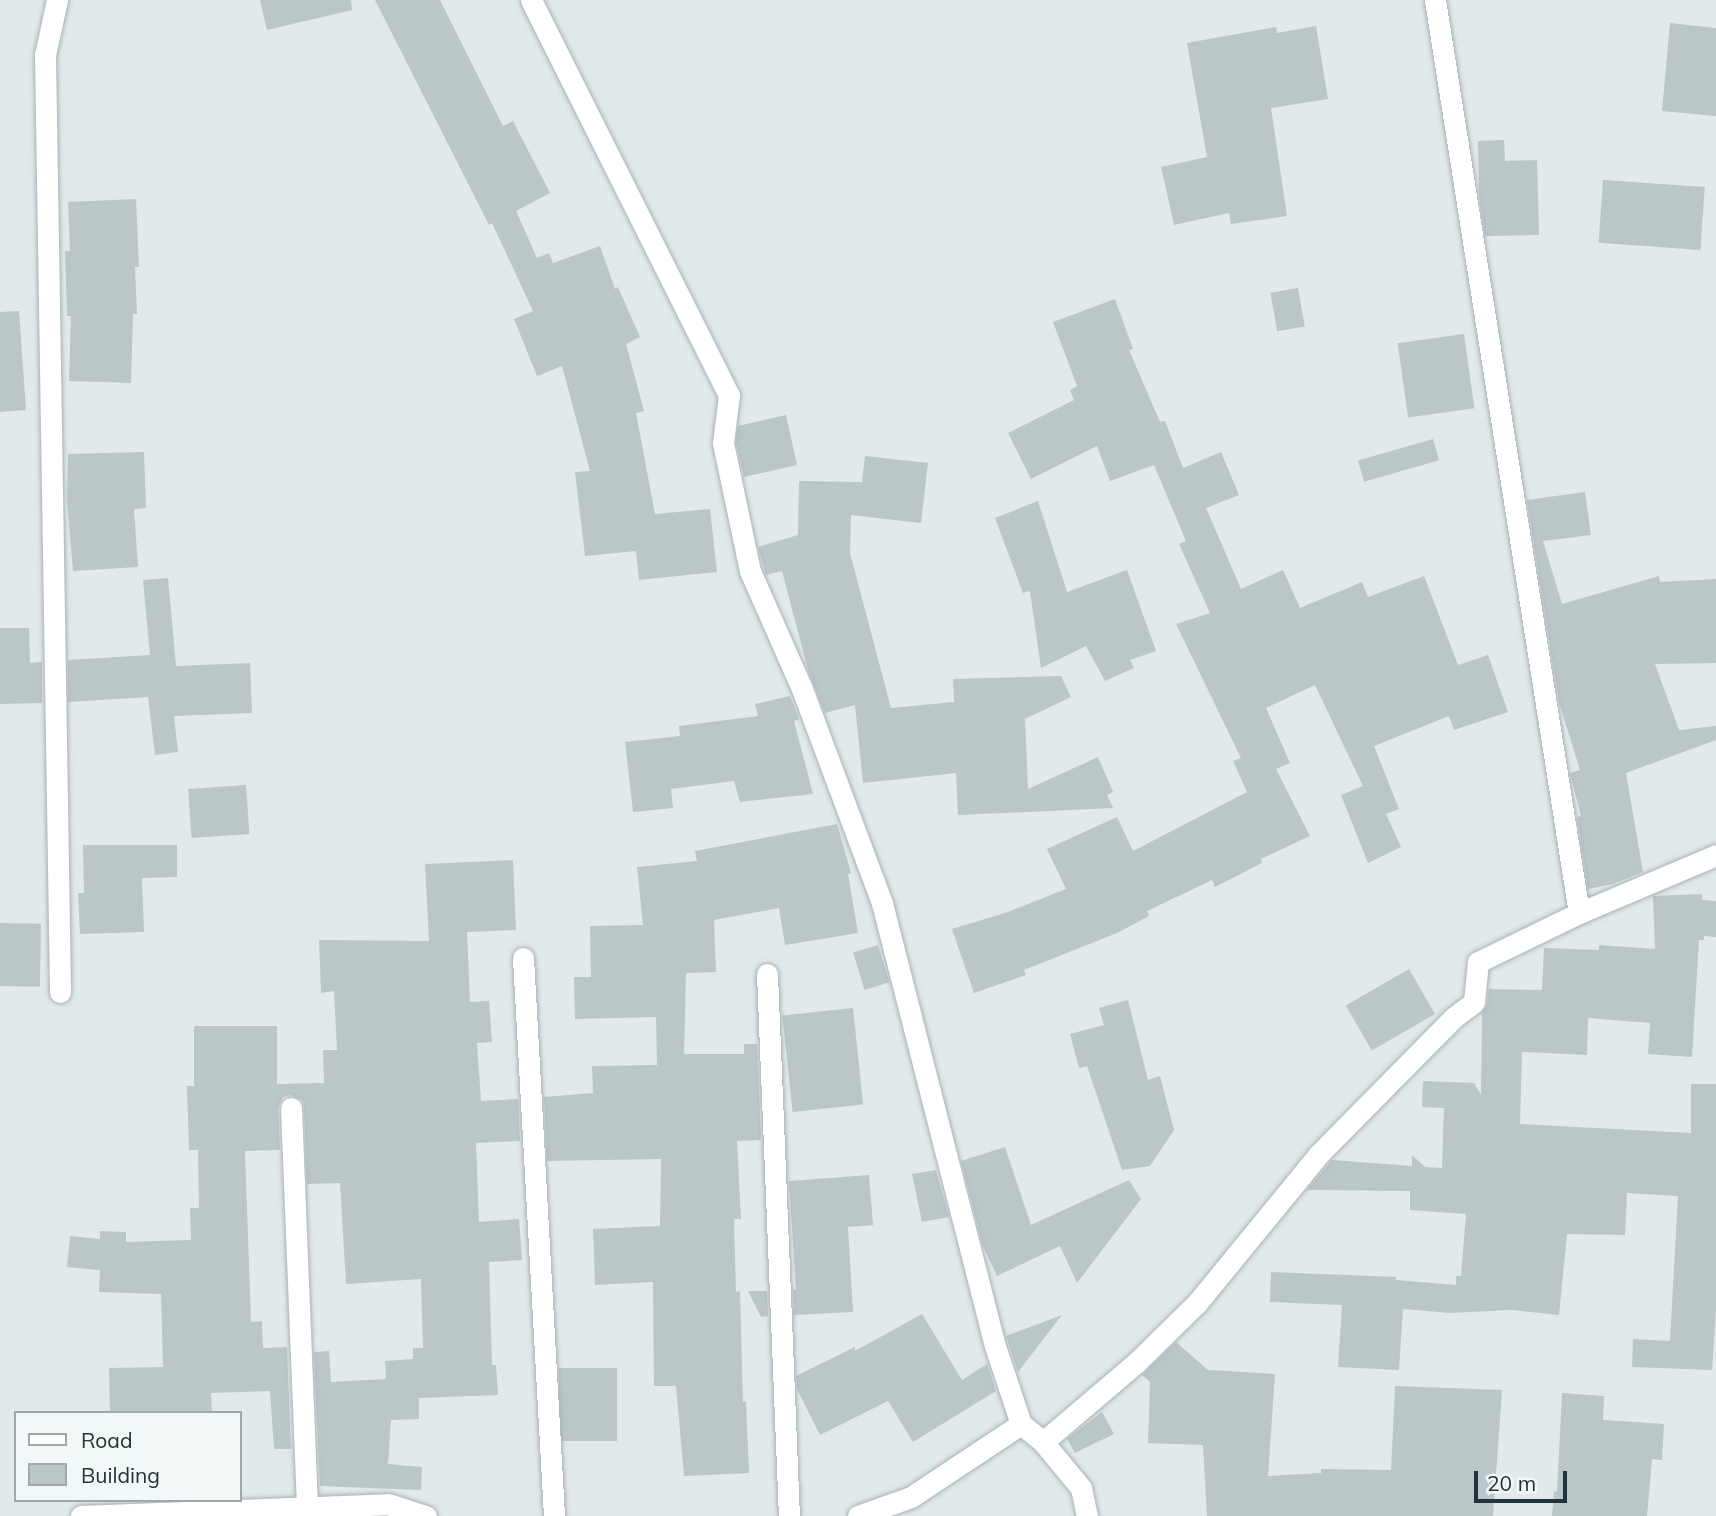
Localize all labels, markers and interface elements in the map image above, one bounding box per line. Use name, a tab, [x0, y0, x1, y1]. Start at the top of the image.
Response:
legend	[14, 1411, 242, 1502]
text: Road	[81, 1427, 132, 1453]
scale bar	[1478, 1456, 1571, 1500]
text: Building	[81, 1462, 160, 1488]
text: 20 m	[1487, 1470, 1536, 1496]

